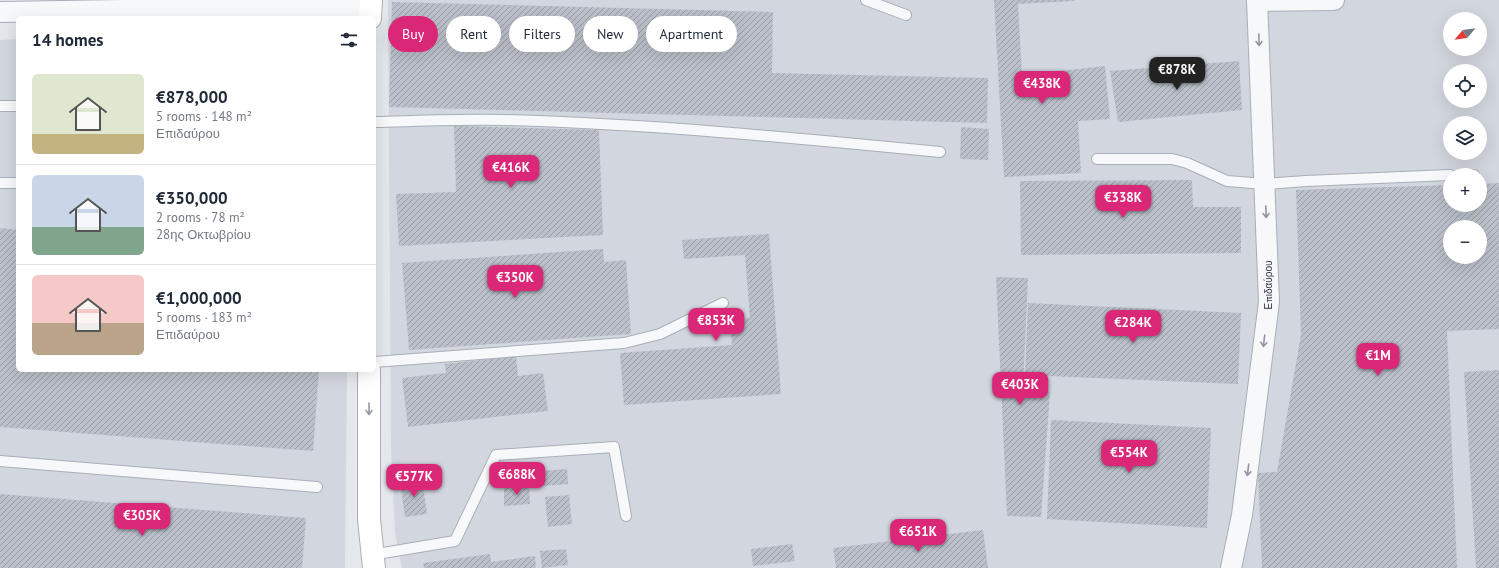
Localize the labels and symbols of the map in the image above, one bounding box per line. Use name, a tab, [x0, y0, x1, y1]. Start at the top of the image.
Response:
north arrow	[1443, 12, 1487, 56]
one-way arrow	[1255, 33, 1262, 46]
pin: €878K	[1149, 57, 1205, 91]
pin: €438K	[1014, 71, 1070, 105]
pin: €416K	[483, 155, 539, 189]
pin: €338K	[1095, 185, 1151, 219]
one-way arrow	[1262, 205, 1270, 218]
street label: Επιδαύρου	[1262, 260, 1275, 310]
pin: €350K	[487, 265, 543, 299]
pin: €853K	[688, 308, 744, 342]
pin: €284K	[1105, 310, 1161, 344]
one-way arrow	[1261, 334, 1268, 347]
pin: €1M	[1359, 343, 1397, 377]
pin: €403K	[992, 372, 1048, 406]
one-way arrow	[365, 402, 373, 415]
pin: €554K	[1101, 440, 1157, 474]
pin: €688K	[489, 462, 545, 496]
one-way arrow	[1244, 463, 1252, 476]
pin: €577K	[386, 464, 442, 498]
pin: €305K	[114, 503, 170, 537]
pin: €651K	[890, 519, 946, 553]

